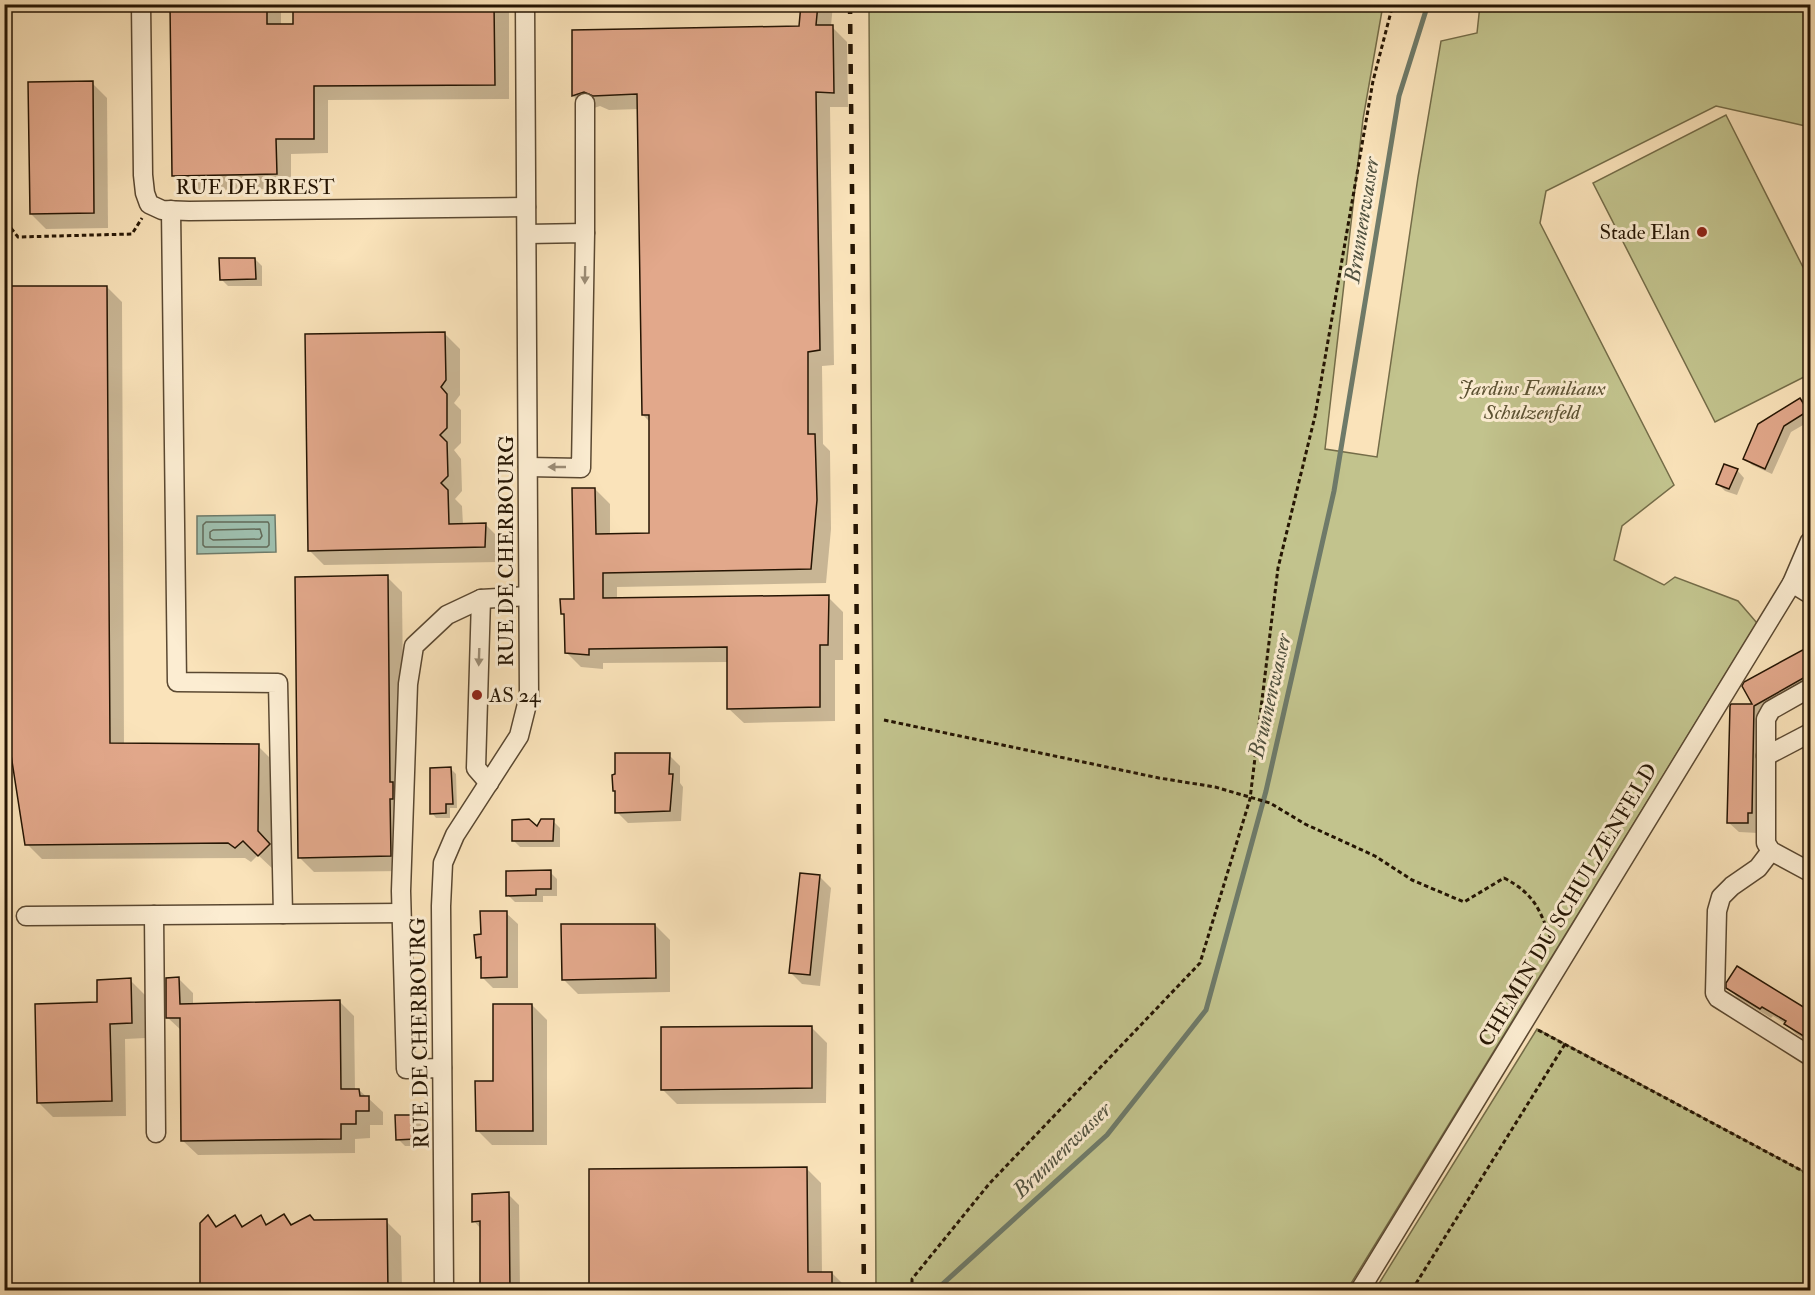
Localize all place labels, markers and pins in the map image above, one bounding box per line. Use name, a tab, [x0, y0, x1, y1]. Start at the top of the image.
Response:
place label: Stade Elan	[1599, 219, 1690, 246]
marker: Stade Elan	[1695, 225, 1709, 239]
place label: AS 24	[488, 682, 542, 709]
marker: AS 24	[470, 688, 484, 702]

